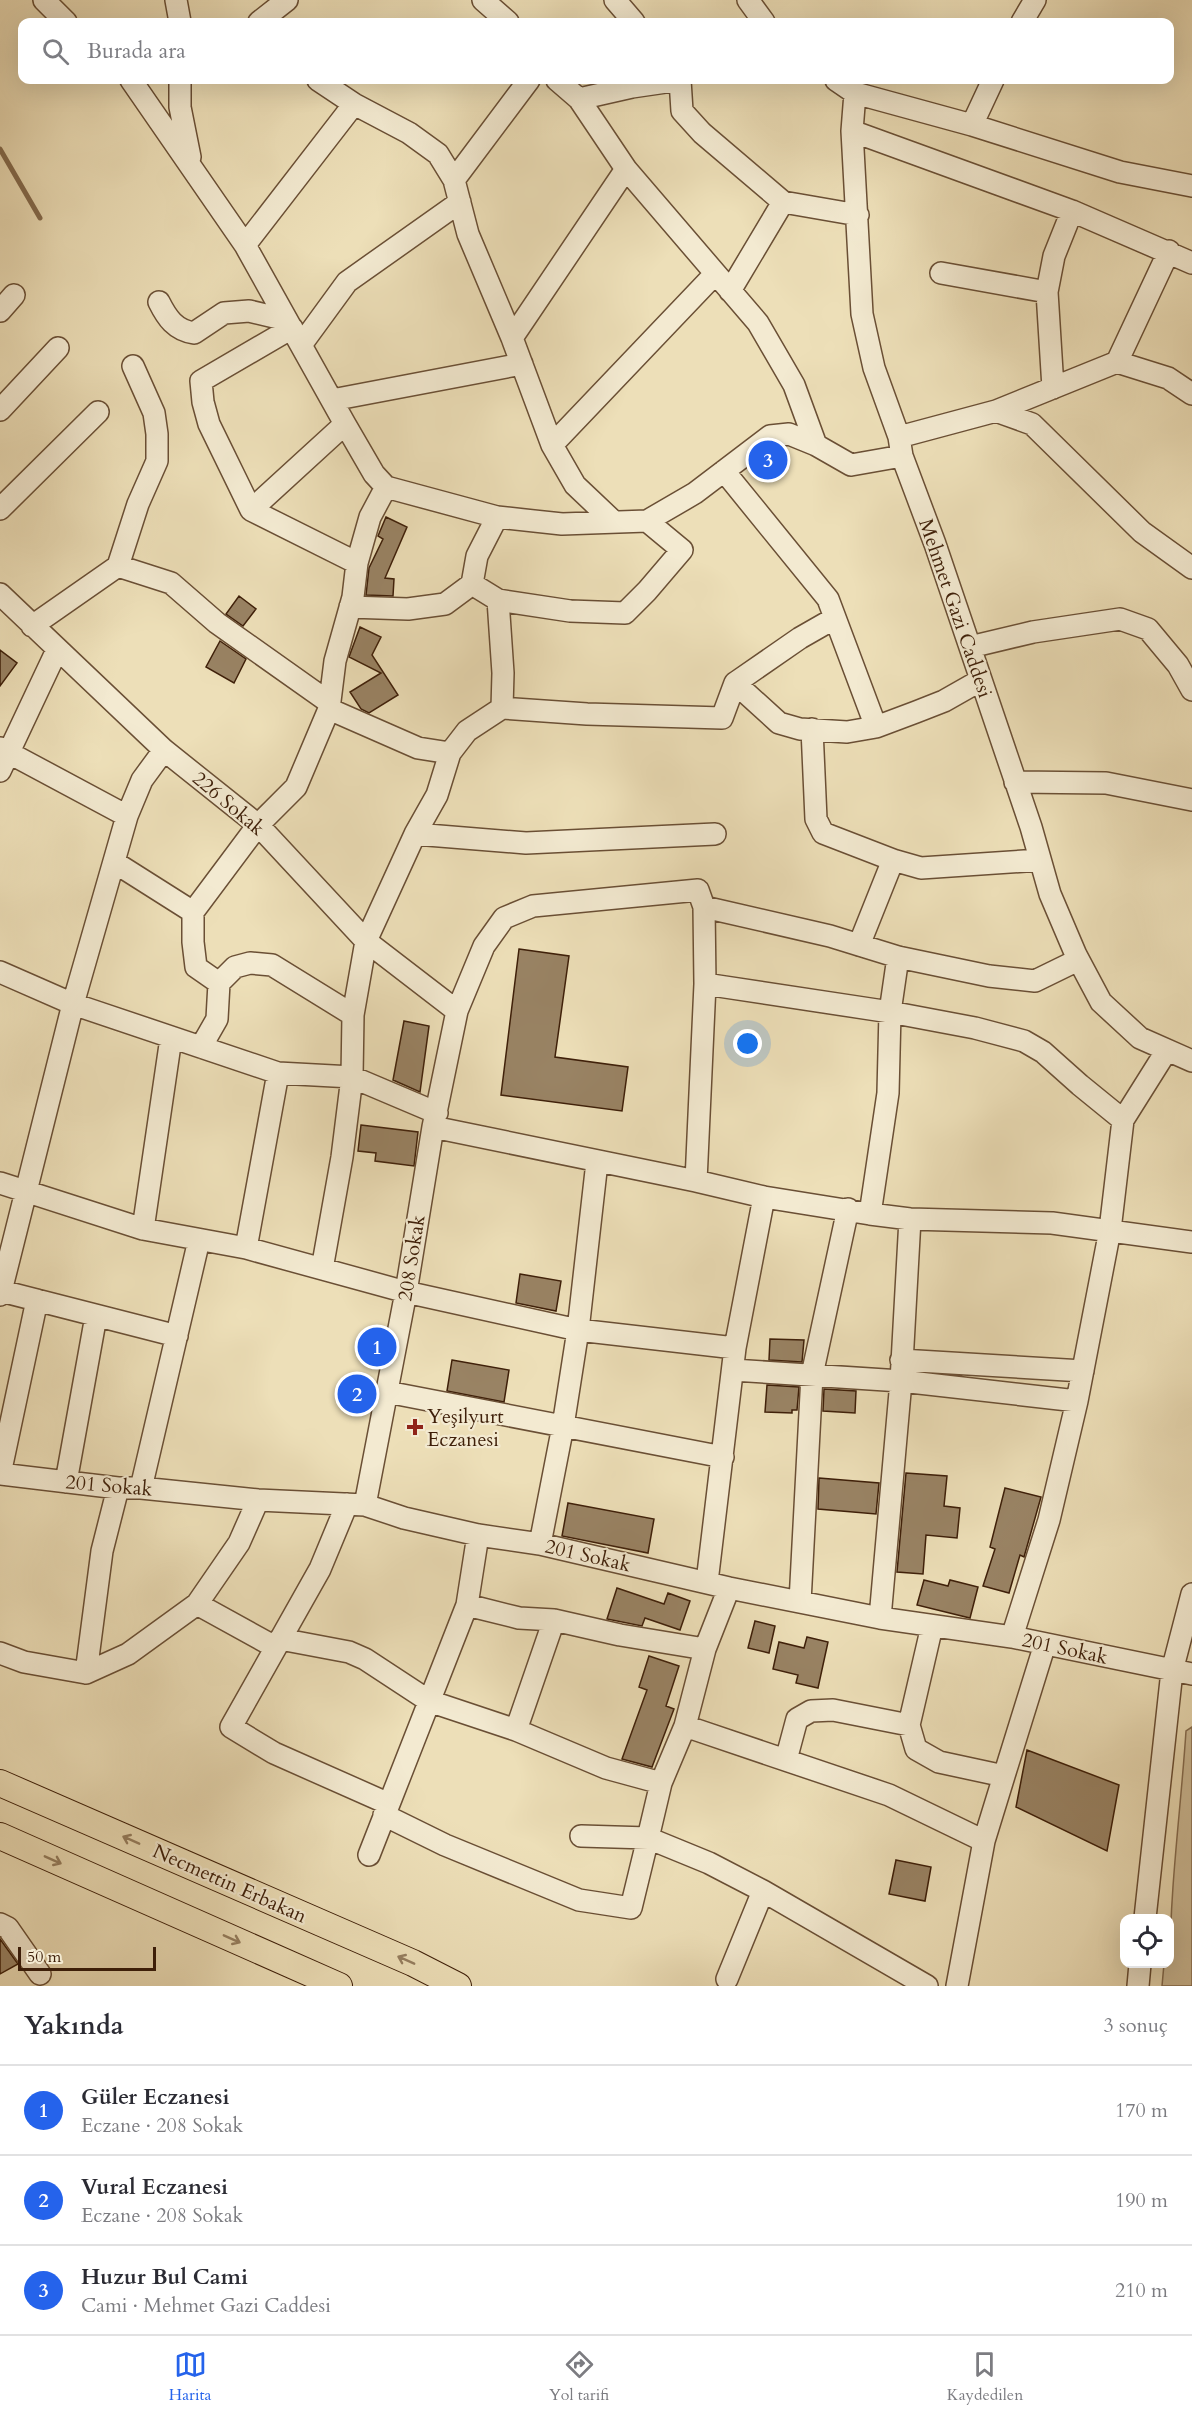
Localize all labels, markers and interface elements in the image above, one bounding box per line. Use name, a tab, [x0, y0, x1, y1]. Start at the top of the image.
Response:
search box	[18, 18, 1174, 84]
icon: search	[39, 35, 72, 68]
text: Burada ara	[87, 36, 186, 66]
pin: 3	[748, 438, 788, 482]
street label: Mehmet Gazi Caddesi	[912, 515, 999, 702]
street label: 226 Sokak	[187, 765, 271, 842]
your location	[733, 1029, 762, 1058]
street label: 208 Sokak	[391, 1213, 432, 1303]
pin: 1	[358, 1324, 397, 1370]
pin: 2	[338, 1372, 376, 1416]
place label: Yeşilyurt Eczanesi	[427, 1403, 504, 1453]
marker: Yeşilyurt Eczanesi	[408, 1420, 422, 1434]
street label: 201 Sokak	[64, 1468, 154, 1503]
street label: 201 Sokak	[542, 1533, 634, 1578]
street label: 201 Sokak	[1020, 1626, 1111, 1671]
one-way arrow	[122, 1834, 140, 1845]
street label: Necmettin Erbakan	[148, 1837, 312, 1930]
one-way arrow	[44, 1854, 62, 1866]
map controls	[1120, 1914, 1174, 1968]
button: locate	[1120, 1914, 1174, 1968]
one-way arrow	[222, 1933, 240, 1945]
scale bar	[18, 1944, 156, 1972]
text: 50 m	[27, 1946, 61, 1968]
one-way arrow	[397, 1954, 415, 1965]
text: Yakında	[24, 2008, 124, 2043]
text: 3 sonuç	[1103, 2012, 1168, 2039]
text: Güler Eczanesi	[81, 2082, 229, 2112]
text: 1	[38, 2097, 49, 2124]
text: 170 m	[1115, 2097, 1168, 2124]
text: Eczane · 208 Sokak	[81, 2112, 243, 2139]
text: Vural Eczanesi	[81, 2172, 228, 2202]
text: 2	[38, 2187, 49, 2214]
text: 190 m	[1115, 2187, 1168, 2214]
text: Eczane · 208 Sokak	[81, 2202, 243, 2229]
text: Huzur Bul Cami	[81, 2262, 248, 2292]
text: 3	[38, 2277, 49, 2304]
text: 210 m	[1115, 2277, 1168, 2304]
text: Cami · Mehmet Gazi Caddesi	[81, 2292, 331, 2319]
tab: Harita	[169, 2348, 211, 2406]
tab: Yol tarifi	[549, 2348, 609, 2406]
tab: Kaydedilen	[947, 2348, 1023, 2406]

